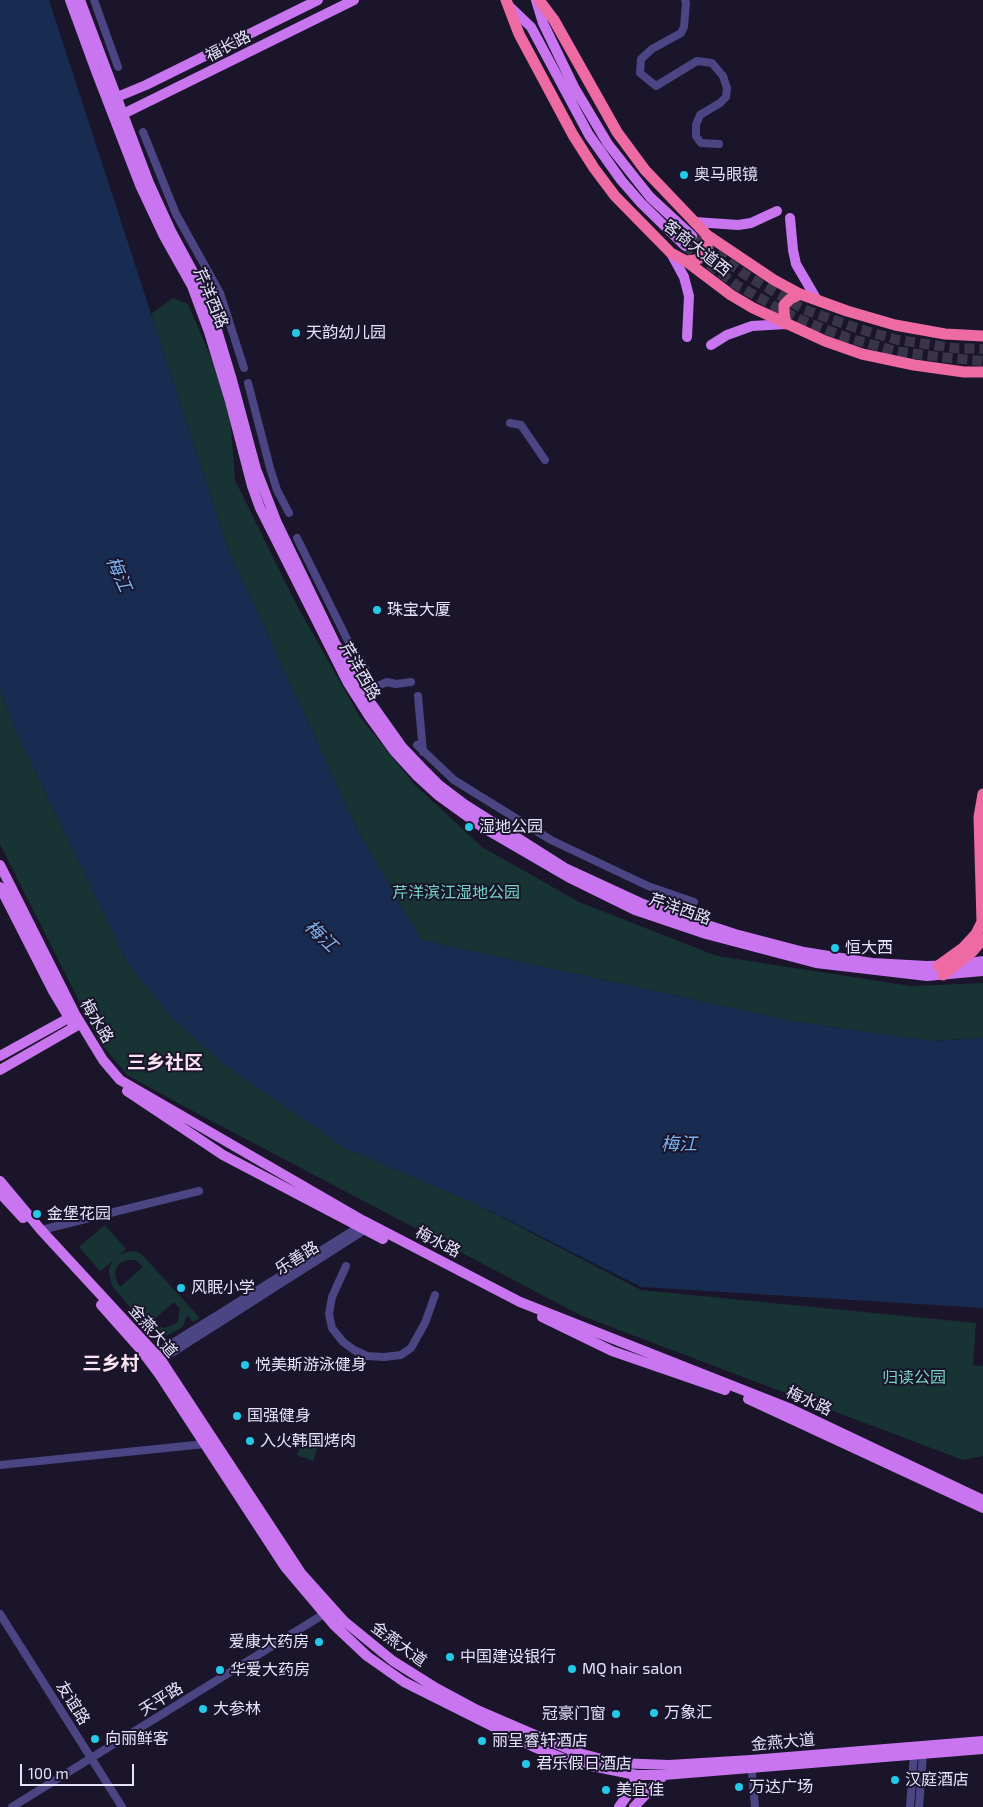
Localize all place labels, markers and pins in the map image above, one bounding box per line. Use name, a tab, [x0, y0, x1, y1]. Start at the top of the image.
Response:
place label: 奥马眼镜	[694, 165, 758, 185]
marker: 奥马眼镜	[678, 169, 690, 181]
place label: 天韵幼儿园	[306, 323, 386, 343]
marker: 天韵幼儿园	[290, 327, 302, 339]
place label: 珠宝大厦	[387, 600, 451, 620]
marker: 珠宝大厦	[371, 604, 383, 616]
place label: 湿地公园	[479, 817, 543, 837]
marker: 湿地公园	[463, 821, 475, 833]
place label: 恒大西	[845, 938, 893, 958]
marker: 恒大西	[829, 942, 841, 954]
place label: 金堡花园	[47, 1204, 111, 1224]
marker: 金堡花园	[31, 1208, 43, 1220]
place label: 风眠小学	[191, 1278, 255, 1298]
marker: 风眠小学	[175, 1282, 187, 1294]
place label: 悦美斯游泳健身	[255, 1355, 367, 1375]
marker: 悦美斯游泳健身	[239, 1359, 251, 1371]
place label: 国强健身	[247, 1406, 311, 1426]
marker: 国强健身	[231, 1410, 243, 1422]
place label: 入火韩国烤肉	[260, 1431, 356, 1451]
marker: 入火韩国烤肉	[244, 1435, 256, 1447]
place label: 爱康大药房	[229, 1632, 309, 1652]
marker: 爱康大药房	[313, 1636, 325, 1648]
place label: 中国建设银行	[460, 1647, 556, 1667]
marker: 中国建设银行	[444, 1651, 456, 1663]
place label: MQ hair salon	[582, 1659, 682, 1679]
place label: 华爱大药房	[230, 1660, 310, 1680]
marker: MQ hair salon	[566, 1663, 578, 1675]
marker: 华爱大药房	[214, 1664, 226, 1676]
place label: 大参林	[213, 1699, 261, 1719]
marker: 大参林	[197, 1703, 209, 1715]
place label: 万象汇	[664, 1703, 712, 1723]
place label: 冠豪门窗	[542, 1704, 606, 1724]
marker: 万象汇	[648, 1707, 660, 1719]
marker: 冠豪门窗	[610, 1708, 622, 1720]
place label: 向丽鲜客	[105, 1729, 169, 1749]
place label: 丽呈睿轩酒店	[492, 1731, 588, 1751]
marker: 向丽鲜客	[89, 1733, 101, 1745]
marker: 丽呈睿轩酒店	[476, 1735, 488, 1747]
place label: 君乐假日酒店	[536, 1754, 632, 1774]
marker: 君乐假日酒店	[520, 1758, 532, 1770]
place label: 汉庭酒店	[905, 1770, 969, 1790]
marker: 汉庭酒店	[889, 1774, 901, 1786]
place label: 万达广场	[749, 1777, 813, 1797]
place label: 美宜佳	[616, 1780, 664, 1800]
marker: 万达广场	[733, 1781, 745, 1793]
marker: 美宜佳	[600, 1784, 612, 1796]

